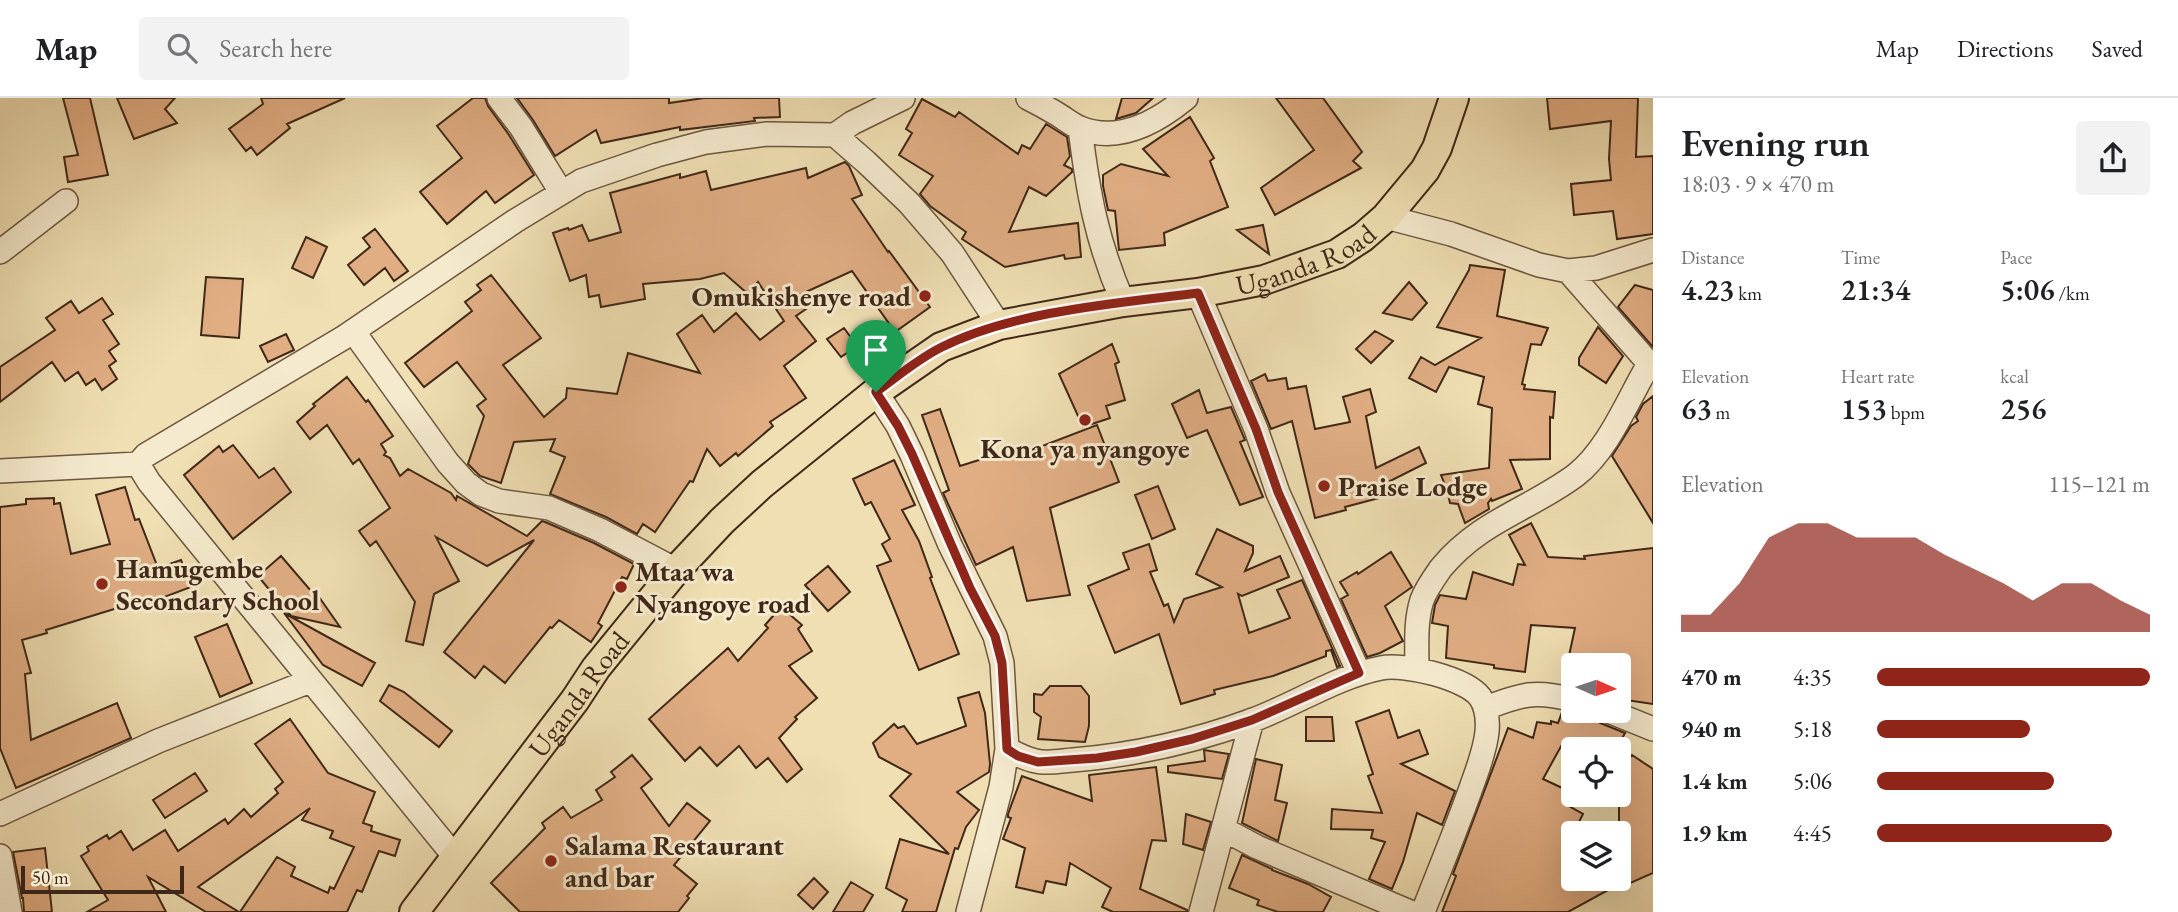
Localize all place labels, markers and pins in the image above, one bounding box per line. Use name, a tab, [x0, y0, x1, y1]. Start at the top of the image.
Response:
place label: Omukishenye road	[691, 278, 912, 314]
marker: Omukishenye road	[917, 288, 933, 304]
pin	[846, 320, 906, 392]
marker: Kona ya nyangoye	[1077, 412, 1093, 428]
place label: Kona ya nyangoye	[980, 430, 1190, 466]
place label: Praise Lodge	[1338, 468, 1487, 504]
marker: Praise Lodge	[1316, 478, 1332, 494]
place label: Hamugembe Secondary School	[116, 550, 319, 618]
place label: Mtaa wa Nyangoye road	[635, 553, 811, 621]
marker: Hamugembe Secondary School	[94, 576, 110, 592]
marker: Mtaa wa Nyangoye road	[613, 579, 629, 595]
place label: Salama Restaurant and bar	[565, 827, 784, 895]
marker: Salama Restaurant and bar	[543, 853, 559, 869]

